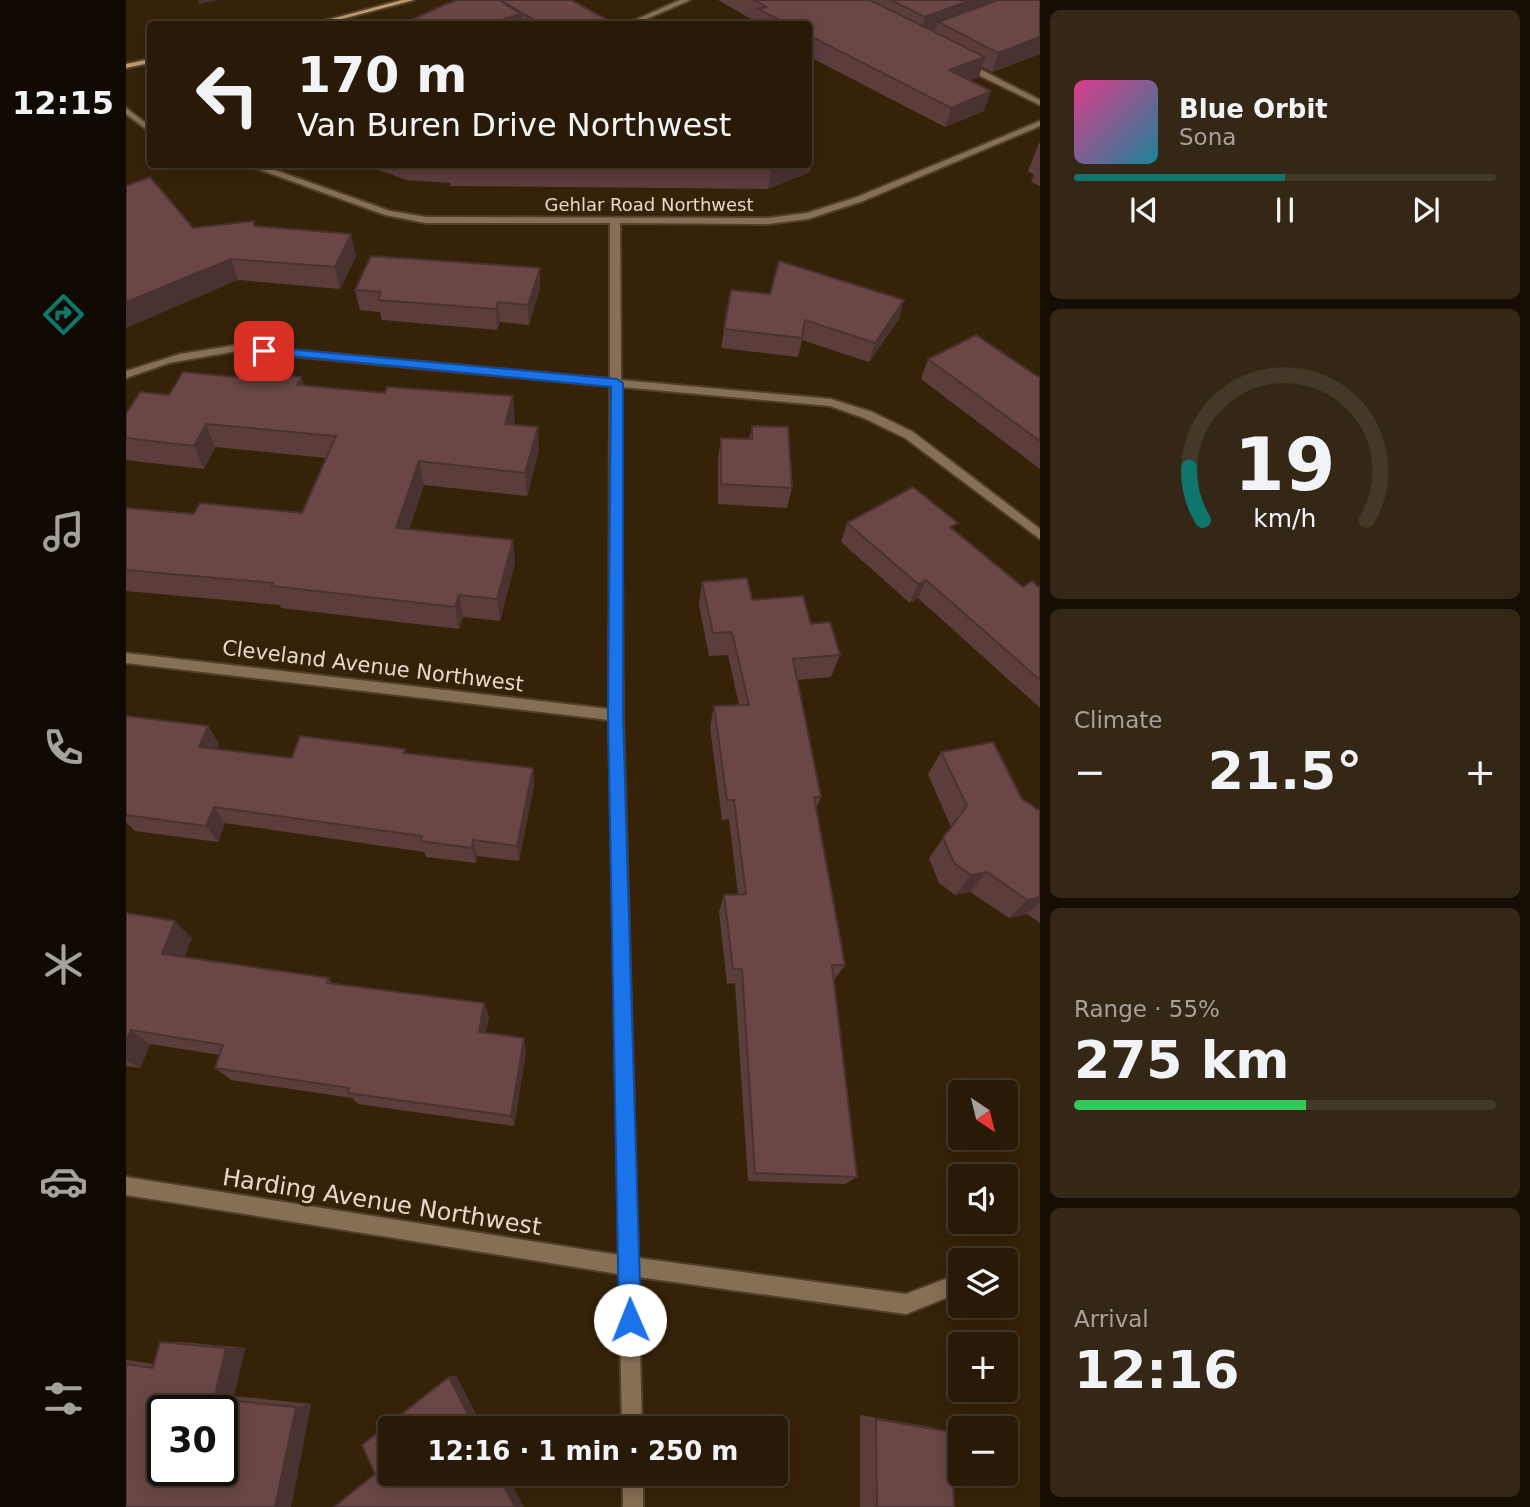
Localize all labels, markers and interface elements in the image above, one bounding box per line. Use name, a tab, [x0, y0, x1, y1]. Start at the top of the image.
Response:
text: 170 m	[297, 47, 467, 104]
icon: left	[182, 49, 273, 140]
text: 12:15	[12, 84, 114, 122]
text: Blue Orbit	[1179, 94, 1328, 124]
text: Van Buren Drive Northwest	[297, 106, 731, 144]
text: Sona	[1179, 124, 1236, 150]
icon: previous	[1125, 191, 1163, 229]
icon: pause	[1266, 191, 1304, 229]
icon: next	[1407, 191, 1445, 229]
street label: Gehlar Road Northwest	[544, 194, 754, 215]
icon: directions	[39, 290, 88, 339]
pin	[234, 321, 294, 381]
icon: arrive	[245, 332, 283, 370]
text: 19	[1234, 423, 1336, 508]
text: km/h	[1253, 504, 1317, 533]
icon: music	[39, 507, 88, 556]
street label: Cleveland Avenue Northwest	[221, 636, 525, 696]
text: Climate	[1074, 707, 1163, 733]
icon: phone	[39, 723, 88, 772]
text: 21.5°	[1208, 741, 1362, 801]
text: −	[1074, 750, 1106, 794]
text: +	[1464, 750, 1496, 794]
icon: climate	[39, 940, 88, 989]
text: Range · 55%	[1074, 996, 1220, 1022]
text: 275 km	[1074, 1030, 1289, 1090]
north arrow	[948, 1080, 1018, 1150]
map controls	[948, 1080, 1018, 1486]
icon: car	[39, 1157, 88, 1206]
street label: Harding Avenue Northwest	[221, 1163, 543, 1241]
button: sound	[948, 1164, 1018, 1234]
button: layers	[948, 1248, 1018, 1318]
position arrow	[593, 1283, 667, 1357]
text: Arrival	[1074, 1306, 1149, 1332]
button: +	[948, 1332, 1018, 1402]
text: 12:16	[1074, 1340, 1240, 1400]
icon: filters	[39, 1374, 88, 1423]
speed limit sign: 30	[147, 1395, 238, 1486]
button: −	[948, 1416, 1018, 1486]
text: 12:16 · 1 min · 250 m	[428, 1436, 738, 1466]

